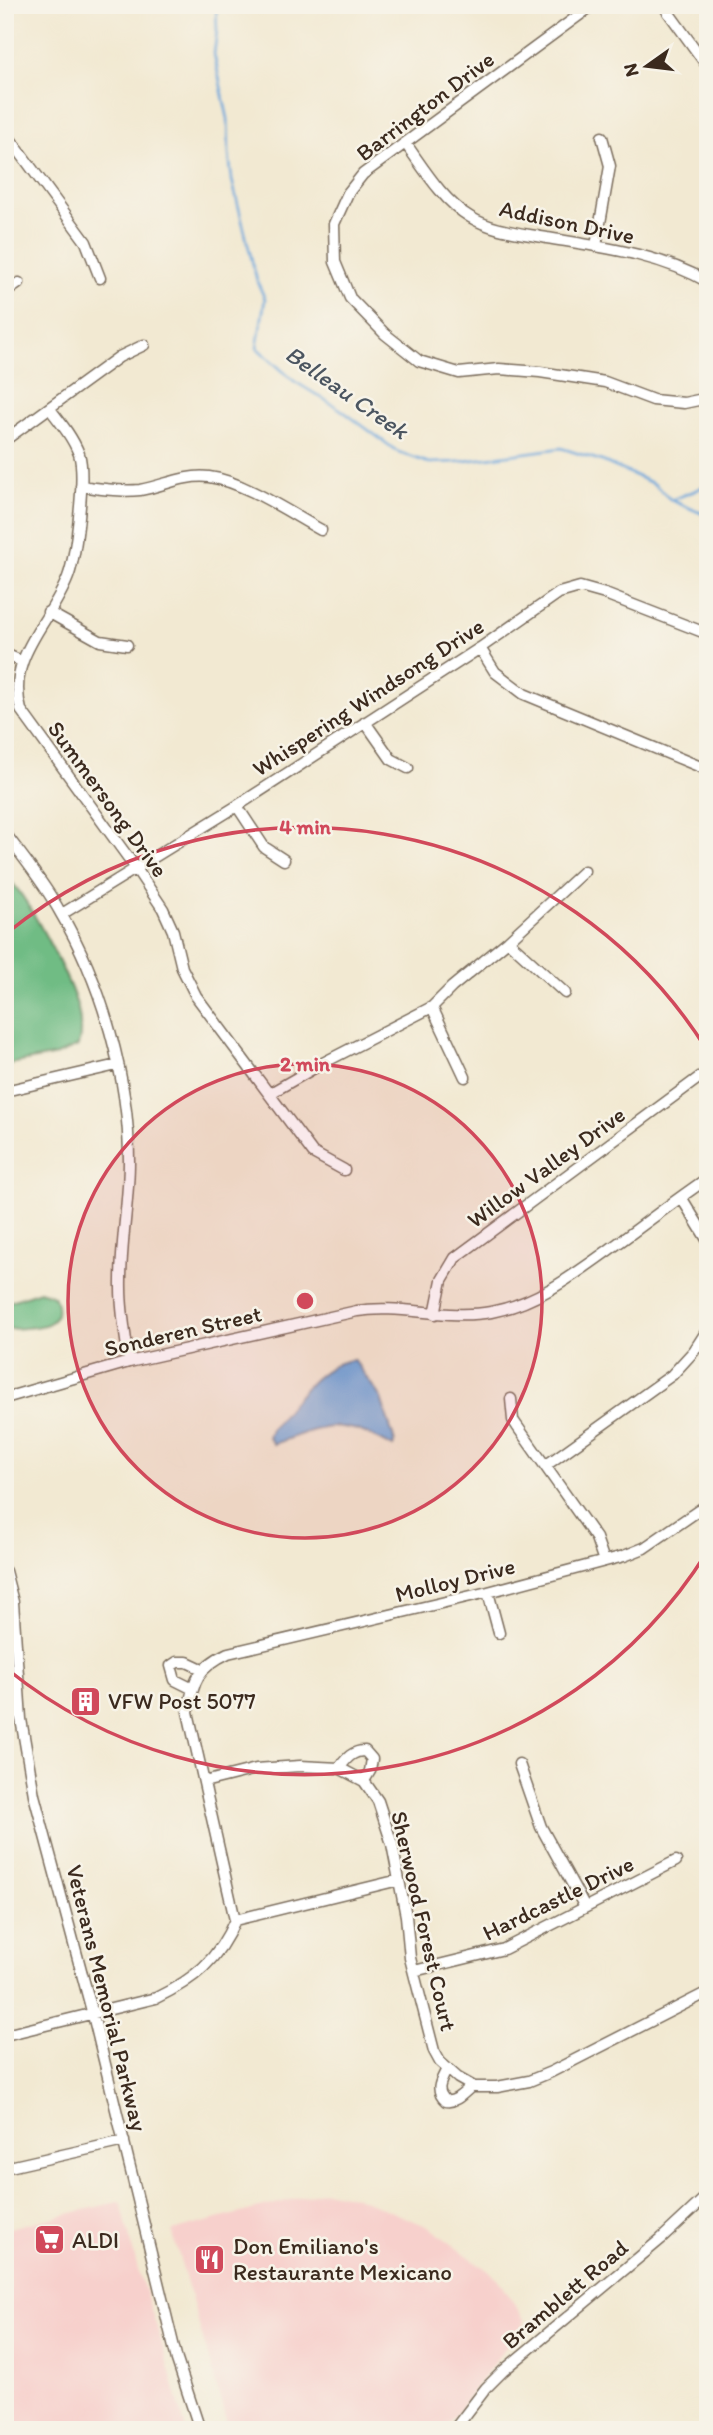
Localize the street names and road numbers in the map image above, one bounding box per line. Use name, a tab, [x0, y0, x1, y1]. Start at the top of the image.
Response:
street label: Barrington Drive	[350, 45, 500, 167]
street label: Addison Drive	[497, 194, 637, 250]
street label: Whispering Windsong Drive	[247, 612, 489, 782]
street label: Summersong Drive	[42, 715, 174, 883]
street label: Willow Valley Drive	[461, 1100, 631, 1234]
street label: Sonderen Street	[102, 1299, 264, 1363]
street label: Molloy Drive	[392, 1552, 518, 1608]
street label: Sherwood Forest Court	[385, 1808, 463, 2034]
street label: Hardcastle Drive	[478, 1849, 638, 1947]
street label: Veterans Memorial Parkway	[60, 1862, 154, 2134]
street label: Bramblett Road	[496, 2233, 634, 2355]

